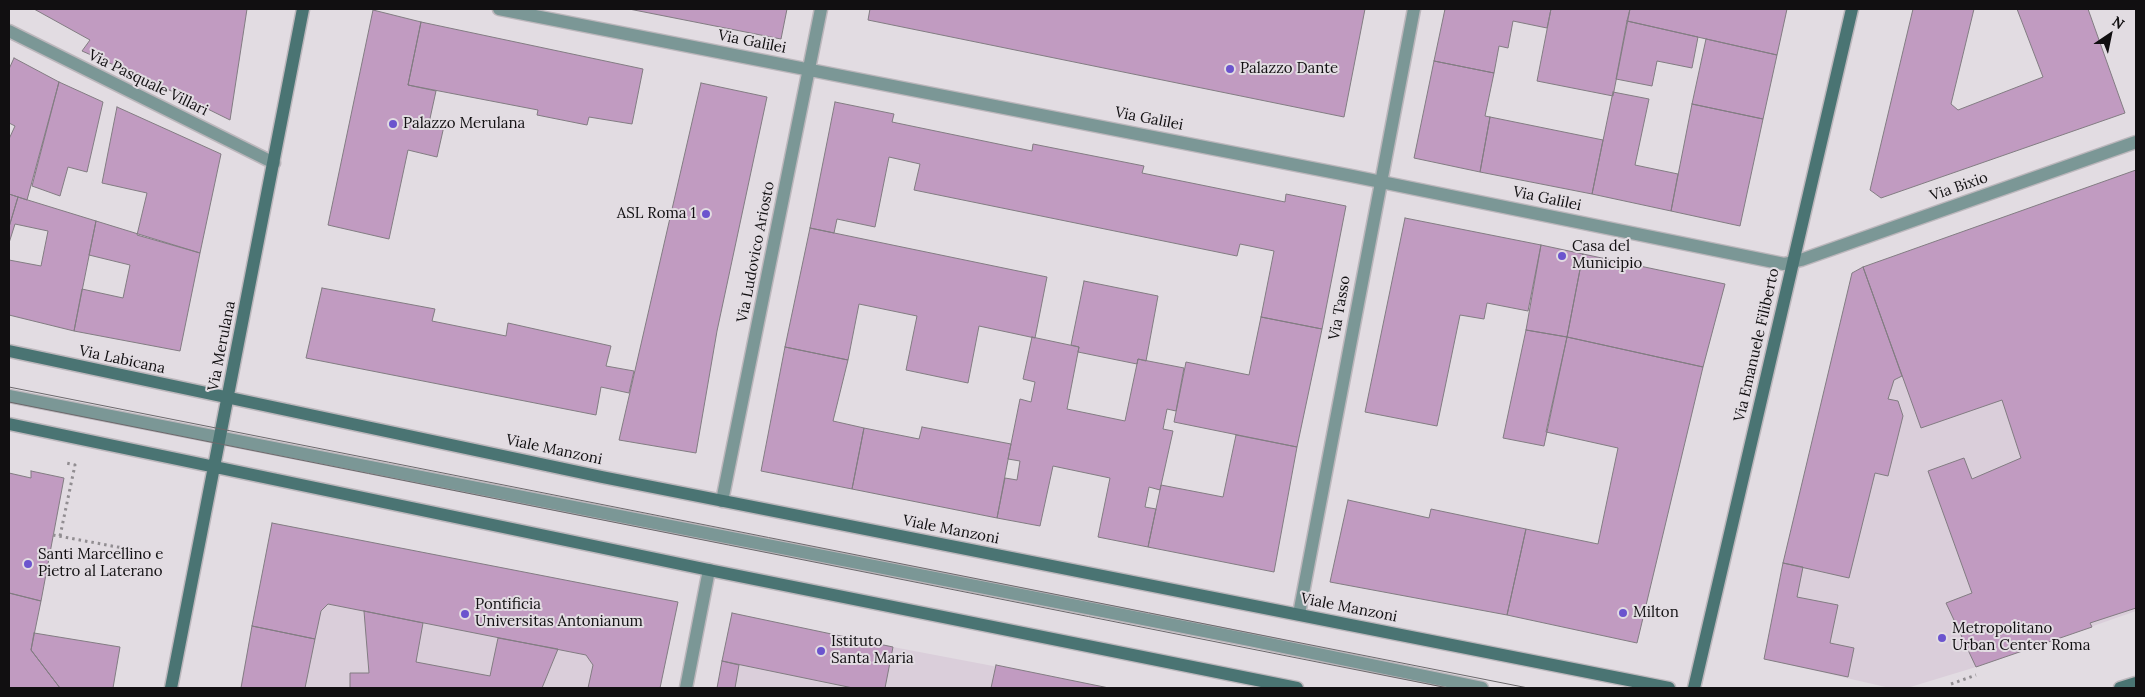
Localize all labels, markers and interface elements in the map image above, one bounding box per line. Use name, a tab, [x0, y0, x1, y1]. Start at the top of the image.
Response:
north arrow	[2085, 10, 2135, 60]
text: N	[2109, 12, 2128, 33]
street label: Via Galilei	[716, 27, 788, 57]
street label: Via Pasquale Villari	[85, 46, 211, 120]
place label: Palazzo Dante	[1240, 60, 1338, 78]
marker: Palazzo Dante	[1224, 63, 1236, 75]
street label: Via Galilei	[1113, 104, 1185, 134]
place label: Palazzo Merulana	[403, 115, 525, 133]
marker: Palazzo Merulana	[387, 118, 399, 130]
street label: Via Bixio	[1928, 169, 1990, 205]
street label: Via Ludovico Ariosto	[733, 180, 779, 324]
street label: Via Galilei	[1511, 183, 1583, 215]
place label: ASL Roma 1	[617, 205, 696, 223]
marker: ASL Roma 1	[700, 208, 712, 220]
place label: Casa del Municipio	[1572, 238, 1642, 273]
marker: Casa del Municipio	[1556, 250, 1568, 262]
street label: Via Emanuele Filiberto	[1731, 266, 1783, 424]
street label: Via Tasso	[1325, 274, 1355, 342]
street label: Via Merulana	[204, 299, 240, 393]
street label: Via Labicana	[77, 342, 167, 378]
street label: Viale Manzoni	[504, 431, 604, 469]
street label: Viale Manzoni	[901, 512, 1001, 548]
place label: Santi Marcellino e Pietro al Laterano	[38, 546, 163, 581]
marker: Santi Marcellino e Pietro al Laterano	[22, 558, 34, 570]
street label: Viale Manzoni	[1299, 590, 1399, 626]
place label: Pontificia Universitas Antonianum	[475, 596, 643, 631]
place label: Milton	[1633, 604, 1679, 622]
marker: Milton	[1617, 607, 1629, 619]
marker: Pontificia Universitas Antonianum	[459, 608, 471, 620]
place label: Metropolitano Urban Center Roma	[1952, 620, 2090, 655]
marker: Metropolitano Urban Center Roma	[1936, 632, 1948, 644]
place label: Istituto Santa Maria	[831, 633, 914, 668]
marker: Istituto Santa Maria	[815, 645, 827, 657]

